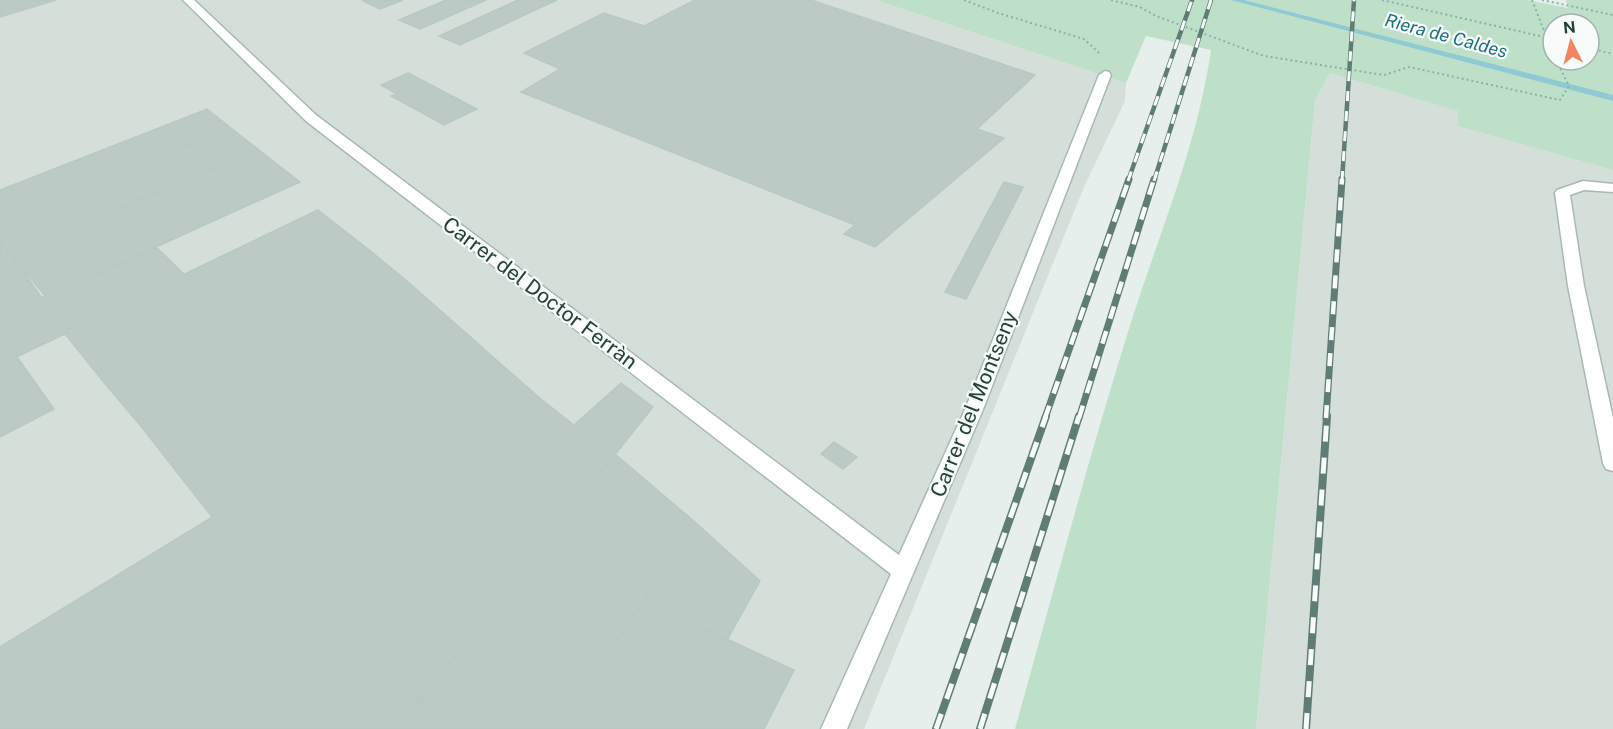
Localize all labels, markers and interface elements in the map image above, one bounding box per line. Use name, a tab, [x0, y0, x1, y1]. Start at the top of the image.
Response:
water label: Riera de Caldes	[1383, 9, 1510, 62]
north arrow	[1541, 12, 1601, 72]
text: N	[1562, 17, 1577, 38]
street label: Carrer del Doctor Ferràn	[438, 211, 643, 374]
street label: Carrer del Montseny	[925, 307, 1022, 501]

